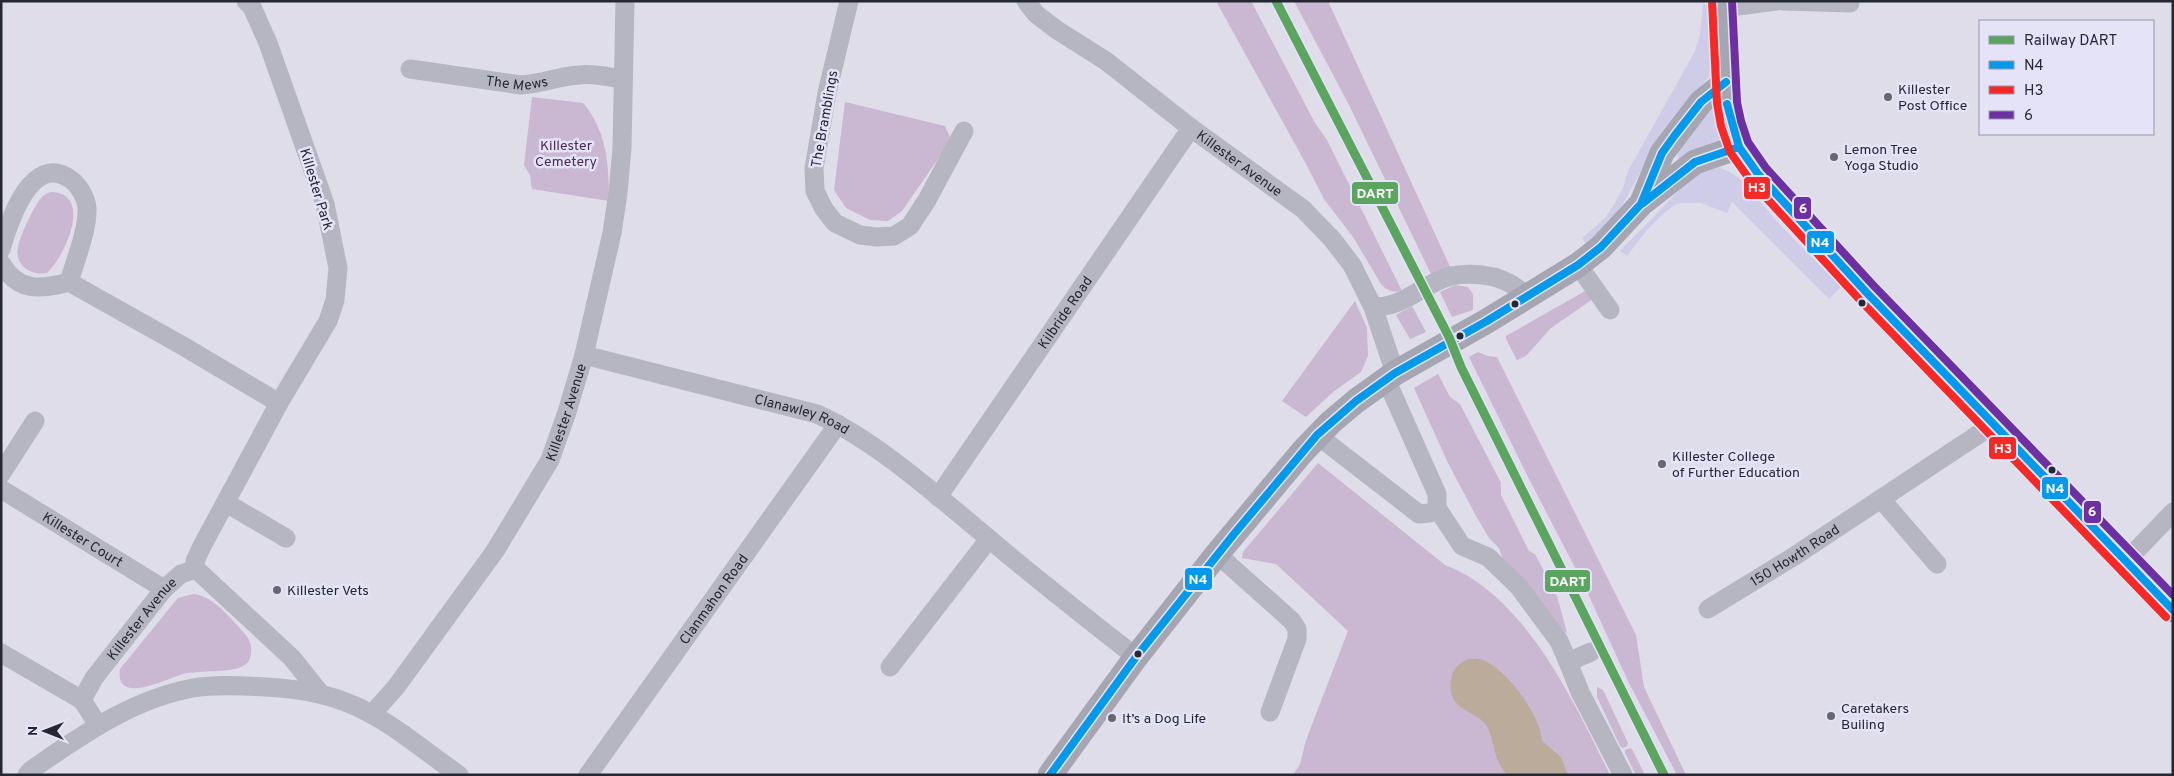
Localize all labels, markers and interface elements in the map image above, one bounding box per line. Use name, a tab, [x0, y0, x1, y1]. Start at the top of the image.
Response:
legend	[1979, 20, 2154, 135]
text: Railway DART	[2024, 32, 2117, 51]
text: N4	[2024, 57, 2044, 76]
street label: The Bramblings	[809, 69, 842, 169]
street label: The Mews	[485, 73, 550, 95]
place label: Killester Post Office	[1898, 82, 1967, 115]
text: H3	[2024, 82, 2044, 101]
marker: Killester Post Office	[1882, 91, 1894, 103]
text: 6	[2024, 107, 2033, 126]
street label: Killester Avenue	[1192, 128, 1285, 201]
park label: Killester Cemetery	[535, 138, 597, 171]
place label: Lemon Tree Yoga Studio	[1844, 142, 1919, 175]
street label: Killester Park	[295, 147, 336, 232]
marker: Lemon Tree Yoga Studio	[1828, 151, 1840, 163]
line badge: H3	[1743, 176, 1771, 200]
text: H3	[1748, 180, 1766, 197]
line badge: DART	[1351, 181, 1399, 205]
text: DART	[1356, 186, 1394, 203]
line badge: 6	[1793, 196, 1812, 220]
text: 6	[1799, 201, 1807, 218]
line badge: N4	[1806, 230, 1835, 254]
text: N4	[1810, 235, 1830, 252]
street label: Kilbride Road	[1035, 273, 1097, 353]
unlabelled marker	[1857, 298, 1867, 308]
unlabelled marker	[1510, 299, 1520, 309]
unlabelled marker	[1455, 331, 1465, 341]
street label: Killester Avenue	[543, 362, 591, 464]
street label: Clanawley Road	[752, 391, 852, 439]
line badge: H3	[1988, 436, 2017, 460]
text: H3	[1994, 441, 2012, 458]
place label: Killester College of Further Education	[1672, 449, 1800, 482]
marker: Killester College of Further Education	[1656, 458, 1668, 470]
unlabelled marker	[2047, 465, 2057, 475]
line badge: N4	[2041, 476, 2069, 500]
text: N4	[2045, 481, 2065, 498]
line badge: 6	[2083, 500, 2102, 524]
text: 6	[2088, 504, 2096, 521]
street label: Killester Court	[39, 509, 125, 572]
street label: 150 Howth Road	[1748, 522, 1843, 591]
street label: Clanmahon Road	[677, 551, 753, 648]
line badge: N4	[1184, 567, 1213, 591]
line badge: DART	[1544, 569, 1591, 593]
text: N4	[1188, 572, 1208, 589]
text: DART	[1549, 574, 1587, 591]
street label: Killester Avenue	[104, 575, 181, 664]
place label: Killester Vets	[287, 583, 369, 600]
marker: Killester Vets	[271, 584, 283, 596]
unlabelled marker	[1133, 649, 1143, 659]
place label: Caretakers Builing	[1841, 701, 1909, 734]
north arrow	[20, 706, 70, 756]
marker: Caretakers Builing	[1825, 710, 1837, 722]
place label: It’s a Dog Life	[1122, 711, 1206, 728]
marker: It’s a Dog Life	[1106, 712, 1118, 724]
text: N	[25, 726, 42, 736]

